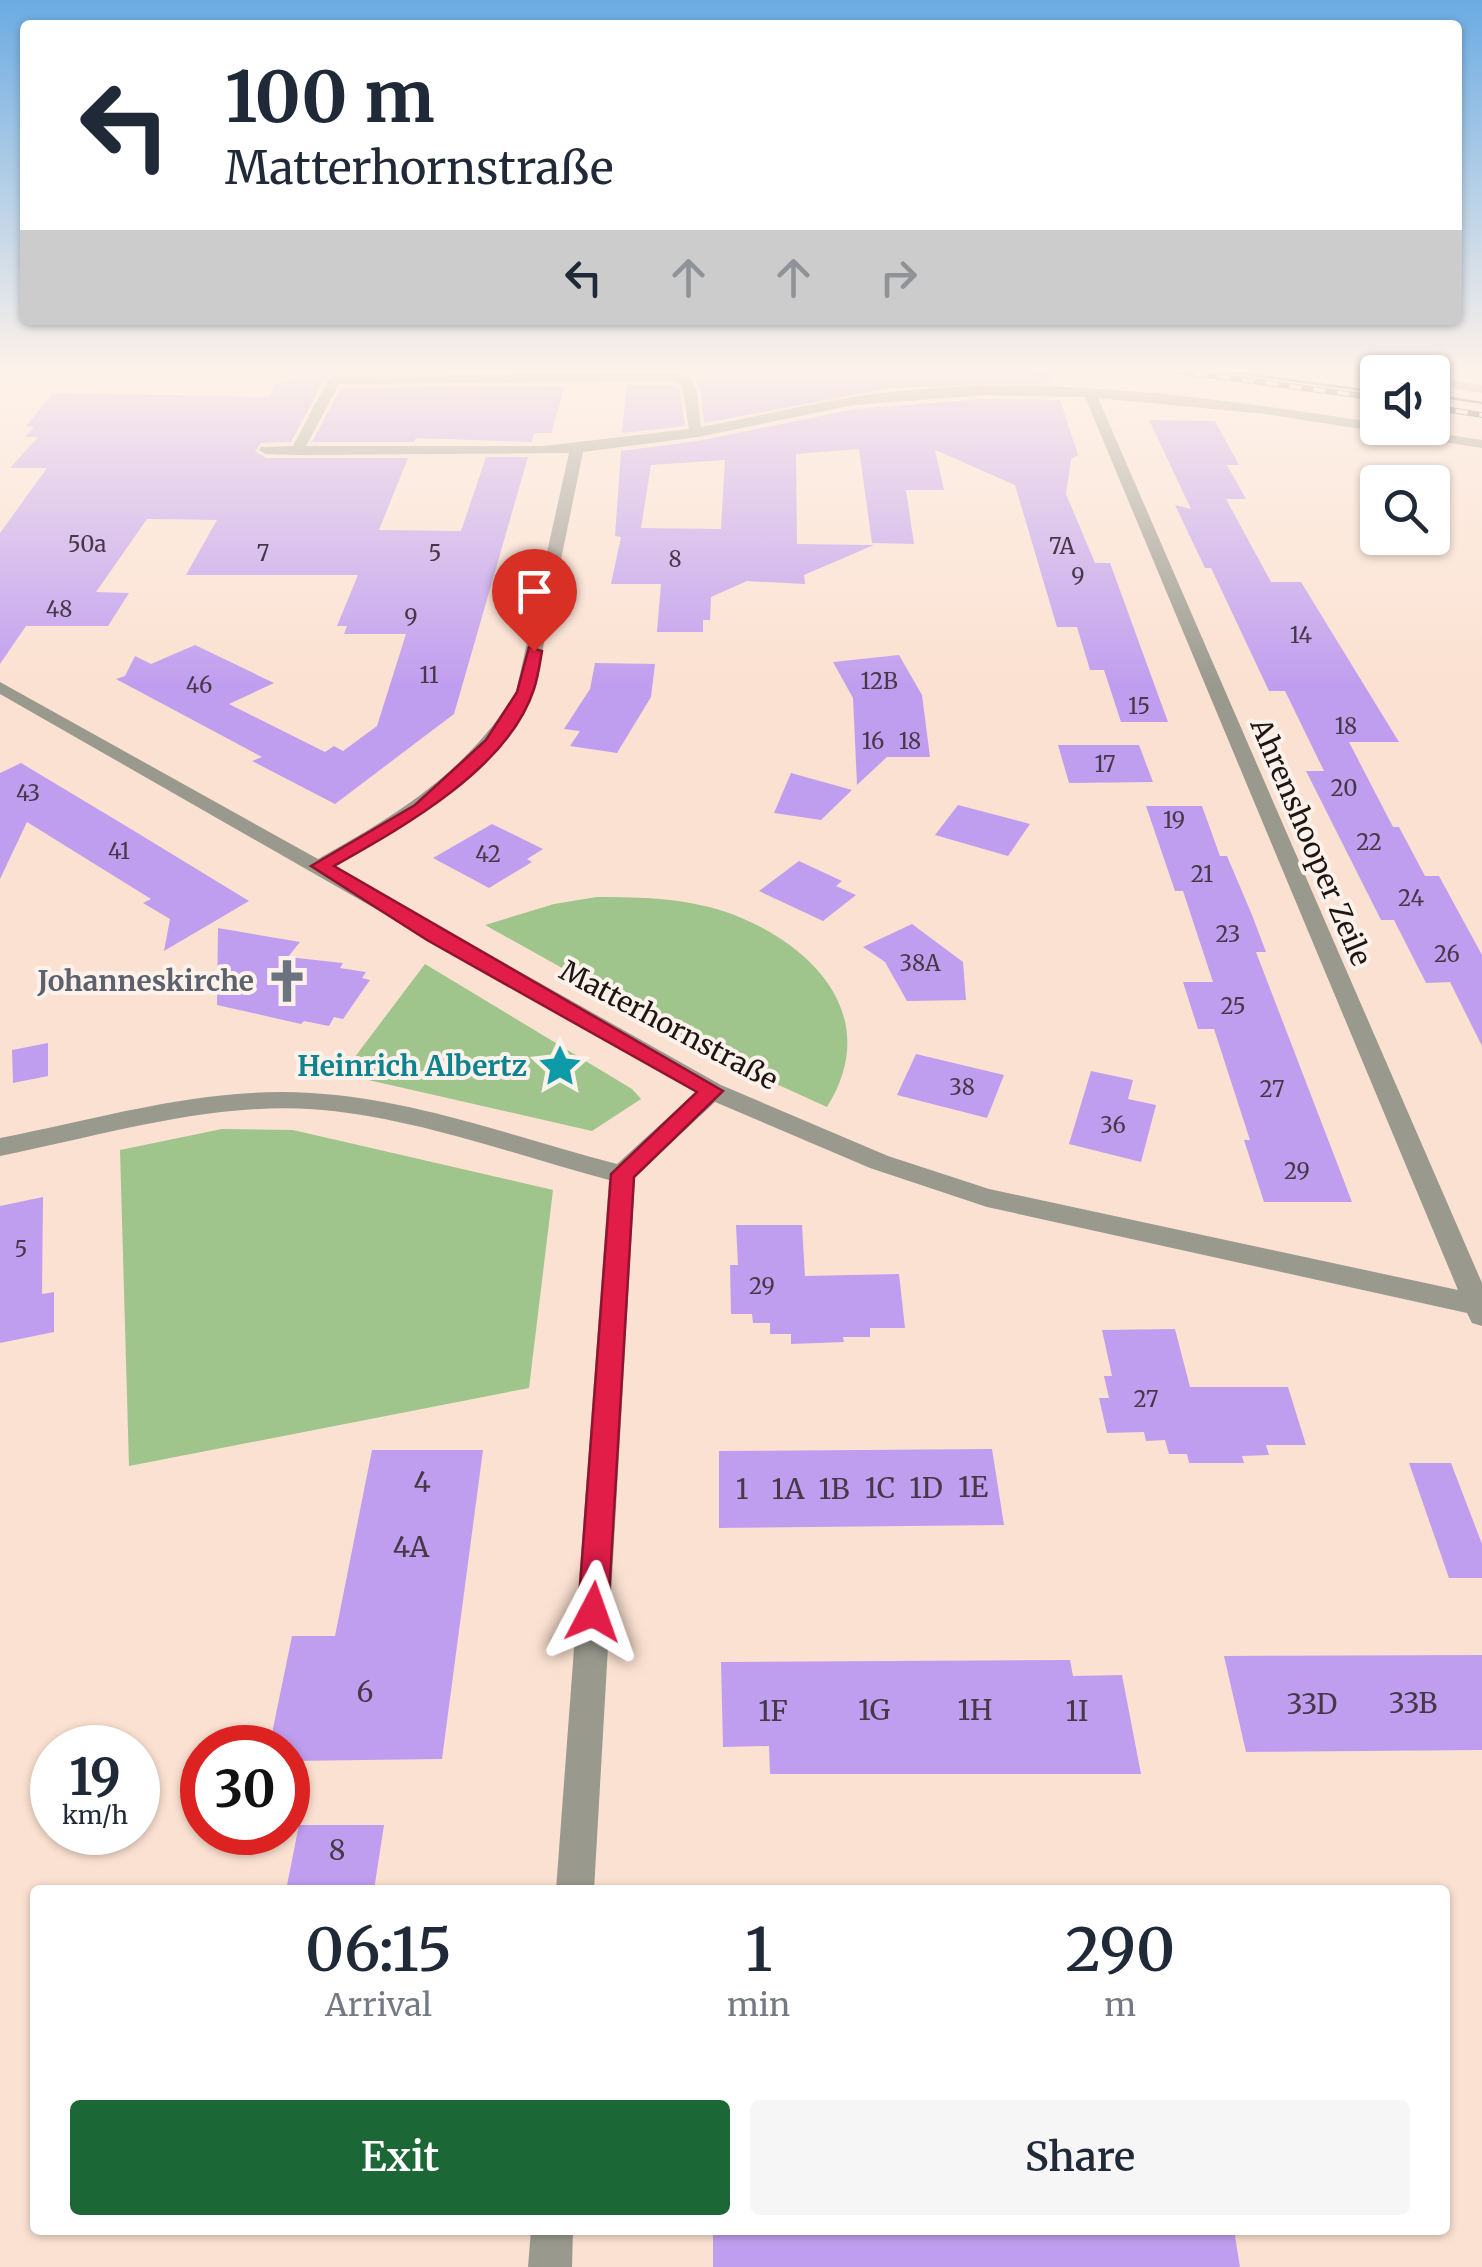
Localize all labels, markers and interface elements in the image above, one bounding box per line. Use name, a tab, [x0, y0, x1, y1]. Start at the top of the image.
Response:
text: 100 m	[225, 53, 435, 141]
icon: left	[60, 60, 190, 190]
text: Matterhornstraße	[225, 140, 613, 196]
icon: left	[556, 250, 611, 305]
icon: ahead	[661, 250, 716, 305]
icon: ahead	[766, 250, 821, 305]
icon: right	[871, 250, 926, 305]
map controls	[1360, 355, 1450, 555]
button: sound	[1360, 355, 1450, 445]
button: search	[1360, 465, 1450, 555]
house number: 50a	[68, 530, 106, 558]
house number: 7A	[1049, 532, 1075, 560]
house number: 7	[257, 539, 269, 567]
house number: 5	[429, 539, 441, 567]
house number: 8	[668, 545, 682, 573]
pin	[492, 549, 577, 652]
house number: 9	[1071, 562, 1085, 590]
icon: arrive	[507, 564, 562, 619]
house number: 48	[46, 595, 72, 623]
house number: 9	[404, 603, 418, 631]
house number: 14	[1290, 621, 1313, 649]
house number: 11	[419, 661, 439, 689]
house number: 12B	[860, 667, 898, 695]
house number: 46	[186, 671, 212, 699]
house number: 15	[1128, 692, 1150, 720]
street label: Ahrenshooper Zeile	[1242, 712, 1379, 971]
house number: 18	[1335, 712, 1357, 740]
house number: 16	[862, 727, 884, 755]
house number: 18	[899, 727, 921, 755]
house number: 17	[1094, 750, 1116, 778]
house number: 20	[1331, 774, 1357, 802]
house number: 43	[16, 779, 40, 807]
house number: 19	[1163, 806, 1185, 834]
house number: 22	[1356, 828, 1382, 856]
house number: 41	[108, 837, 130, 865]
house number: 42	[475, 840, 501, 868]
house number: 21	[1191, 860, 1213, 888]
house number: 24	[1398, 884, 1424, 912]
house number: 23	[1216, 920, 1240, 948]
house number: 26	[1434, 940, 1460, 968]
house number: 38A	[900, 949, 941, 977]
street label: Matterhornstraße	[554, 952, 784, 1098]
church icon: Johanneskirche	[263, 957, 311, 1005]
place label: Johanneskirche	[36, 963, 254, 999]
house number: 25	[1220, 992, 1246, 1020]
place icon: Heinrich Albertz	[536, 1042, 584, 1090]
place label: Heinrich Albertz	[297, 1048, 527, 1084]
house number: 38	[949, 1073, 975, 1101]
house number: 27	[1260, 1075, 1284, 1103]
house number: 36	[1100, 1111, 1126, 1139]
house number: 29	[1284, 1157, 1310, 1185]
house number: 5	[15, 1235, 27, 1263]
house number: 29	[749, 1272, 775, 1300]
house number: 27	[1134, 1385, 1158, 1413]
house number: 4	[413, 1464, 431, 1500]
house number: 1E	[958, 1469, 988, 1505]
house number: 1C	[865, 1470, 895, 1506]
house number: 1D	[909, 1470, 943, 1506]
house number: 1	[736, 1471, 748, 1507]
house number: 1A	[772, 1471, 805, 1507]
house number: 1B	[818, 1471, 850, 1507]
house number: 4A	[393, 1529, 430, 1565]
position arrow	[541, 1560, 645, 1664]
house number: 6	[357, 1674, 373, 1710]
house number: 33B	[1389, 1685, 1437, 1721]
house number: 33D	[1287, 1686, 1337, 1722]
house number: 1G	[858, 1692, 890, 1728]
house number: 1H	[958, 1692, 992, 1728]
house number: 1F	[758, 1693, 788, 1729]
house number: 1I	[1066, 1693, 1088, 1729]
speed limit sign: 30	[180, 1725, 310, 1855]
text: 19	[69, 1746, 121, 1809]
text: km/h	[62, 1799, 128, 1831]
house number: 8	[329, 1832, 345, 1868]
text: 06:15	[305, 1912, 452, 1987]
text: 1	[745, 1912, 772, 1987]
text: 290	[1065, 1912, 1175, 1987]
text: Arrival	[325, 1985, 432, 2025]
text: min	[727, 1985, 790, 2025]
text: m	[1104, 1985, 1136, 2025]
button: Exit	[70, 2100, 730, 2215]
button: Share	[750, 2100, 1410, 2215]

